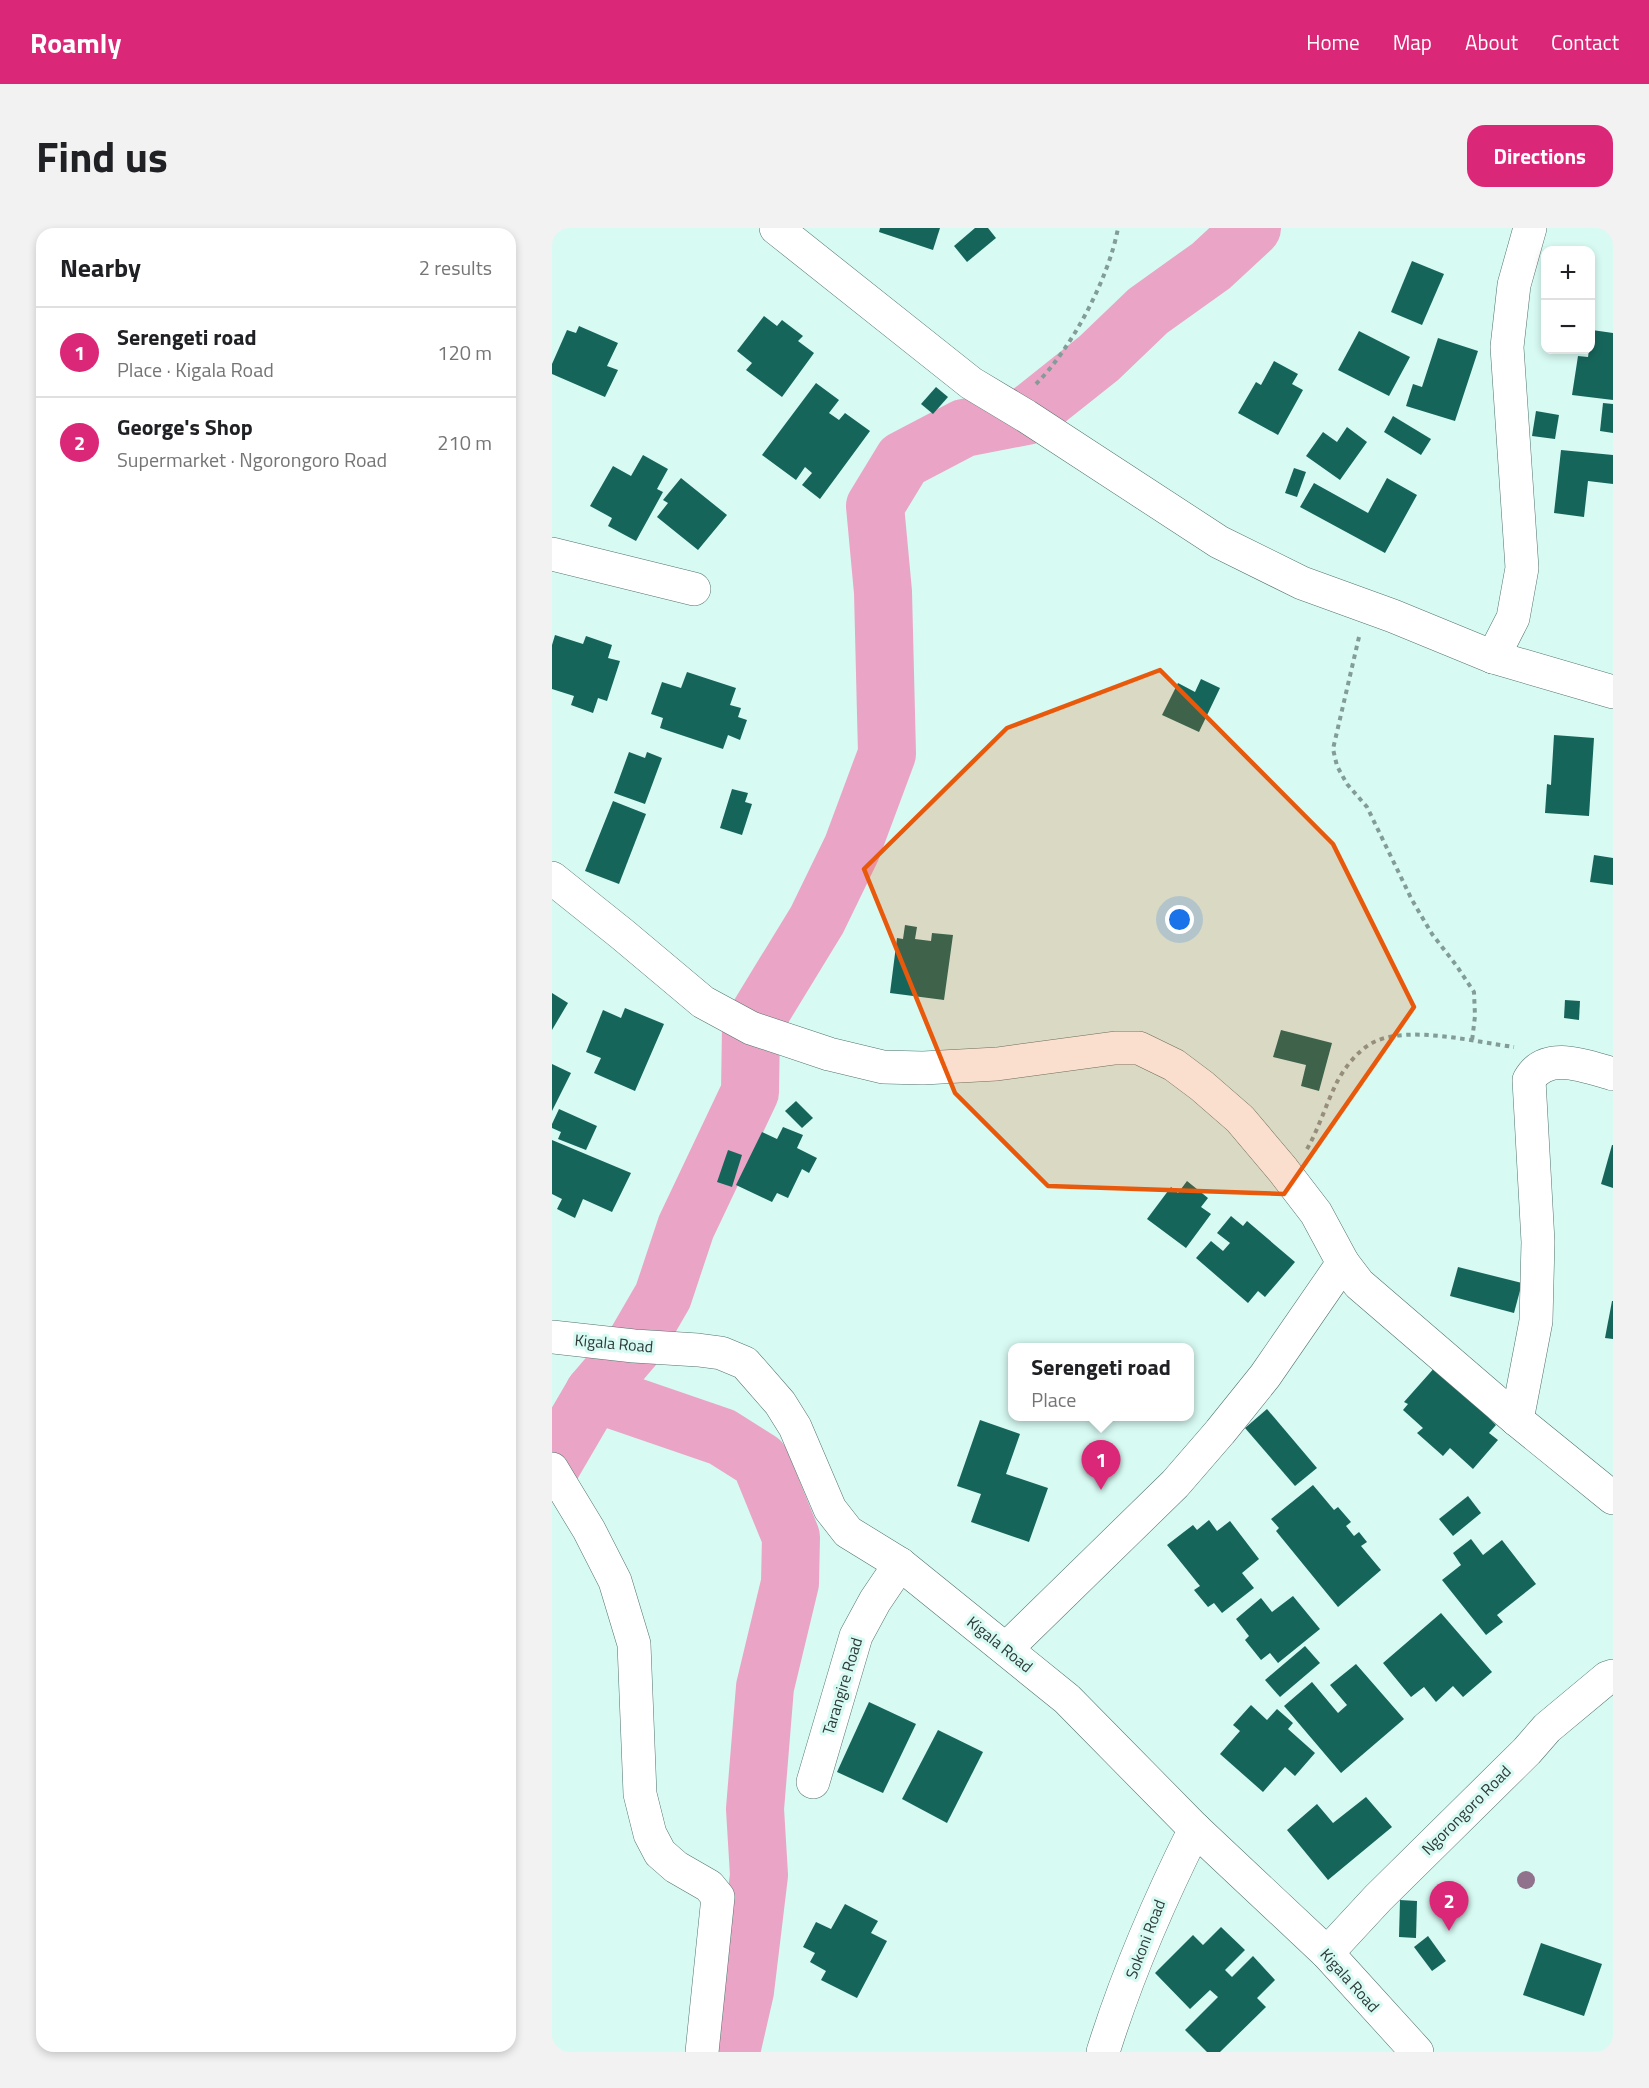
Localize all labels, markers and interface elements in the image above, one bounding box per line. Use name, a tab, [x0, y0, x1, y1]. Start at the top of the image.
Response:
text: Roamly	[30, 21, 121, 64]
text: Home	[1306, 26, 1360, 58]
text: Map	[1393, 26, 1432, 58]
text: About	[1465, 26, 1518, 58]
text: Contact	[1551, 26, 1619, 58]
text: Find us	[36, 124, 168, 188]
button: Directions	[1467, 125, 1613, 187]
map controls	[1541, 246, 1595, 354]
button: +	[1541, 246, 1595, 300]
text: Nearby	[60, 248, 141, 287]
text: 2 results	[419, 252, 492, 283]
button: −	[1541, 300, 1595, 354]
text: Serengeti road	[117, 320, 256, 354]
text: 1	[74, 337, 85, 368]
text: 120 m	[437, 337, 492, 368]
text: Place · Kigala Road	[117, 354, 274, 385]
text: George's Shop	[117, 410, 253, 444]
text: 2	[74, 427, 85, 458]
text: 210 m	[437, 427, 492, 458]
text: Supermarket · Ngorongoro Road	[117, 444, 387, 475]
your location	[1165, 905, 1194, 934]
street label: Kigala Road	[574, 1328, 654, 1358]
popup	[1008, 1343, 1194, 1421]
text: Serengeti road	[1031, 1350, 1171, 1384]
text: Place	[1031, 1384, 1076, 1415]
pin: 1	[1082, 1440, 1120, 1490]
street label: Kigala Road	[962, 1610, 1038, 1678]
street label: Tarangire Road	[816, 1634, 868, 1738]
street label: Ngorongoro Road	[1416, 1760, 1516, 1860]
pin: 2	[1430, 1882, 1468, 1931]
street label: Sokoni Road	[1119, 1896, 1171, 1982]
street label: Kigala Road	[1315, 1943, 1385, 2017]

